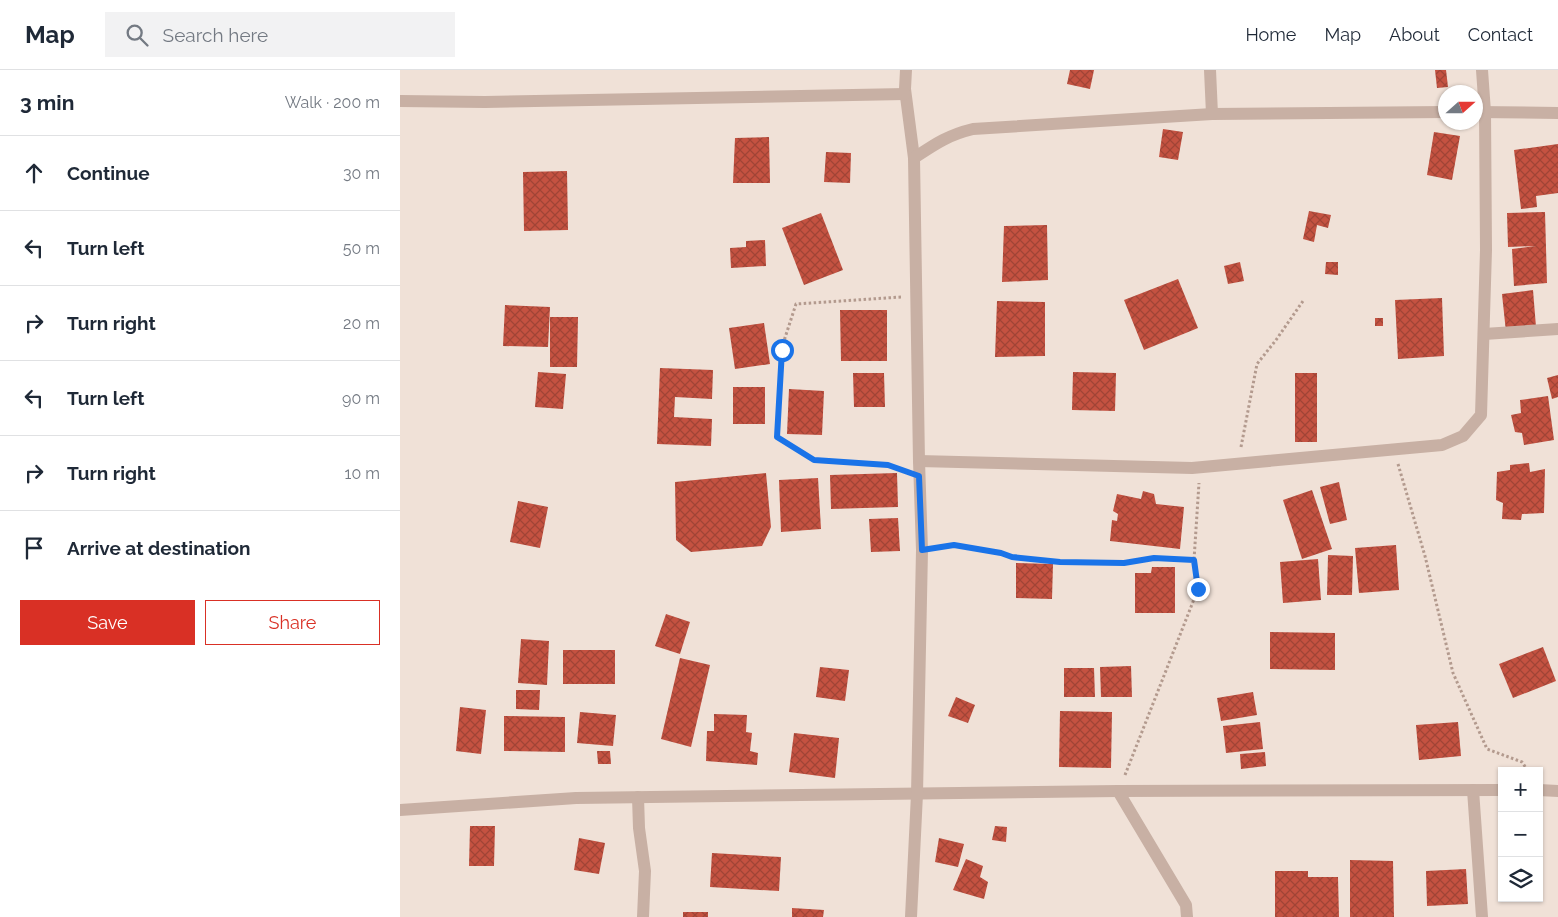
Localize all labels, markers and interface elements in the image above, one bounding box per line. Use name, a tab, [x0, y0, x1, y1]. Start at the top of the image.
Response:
search box	[105, 12, 455, 57]
text: Map	[25, 20, 75, 49]
icon: search	[123, 21, 151, 49]
text: Search here	[163, 24, 268, 46]
text: Home	[1245, 24, 1296, 45]
text: Map	[1324, 24, 1361, 45]
text: About	[1389, 24, 1440, 45]
text: Contact	[1468, 24, 1533, 45]
north arrow	[1438, 85, 1483, 130]
text: 3 min	[20, 90, 74, 115]
text: Walk · 200 m	[285, 93, 380, 112]
icon: ahead	[20, 159, 48, 187]
text: Continue	[67, 162, 150, 184]
text: 30 m	[343, 164, 380, 183]
icon: left	[20, 234, 48, 262]
text: Turn left	[67, 237, 144, 259]
text: 50 m	[343, 239, 380, 258]
icon: right	[20, 309, 48, 337]
text: Turn right	[67, 312, 156, 334]
text: 20 m	[343, 314, 380, 333]
route start	[771, 339, 794, 362]
icon: left	[20, 384, 48, 412]
text: Turn left	[67, 387, 144, 409]
text: 90 m	[342, 389, 380, 408]
icon: right	[20, 459, 48, 487]
text: Turn right	[67, 462, 156, 484]
text: 10 m	[345, 464, 380, 483]
icon: arrive	[20, 534, 48, 562]
text: Arrive at destination	[67, 537, 251, 559]
route end	[1187, 578, 1210, 601]
button: Save	[20, 600, 195, 645]
button: Share	[205, 600, 380, 645]
map controls	[1498, 767, 1543, 902]
button: +	[1498, 767, 1543, 812]
button: −	[1498, 812, 1543, 857]
button: layers	[1498, 857, 1543, 902]

